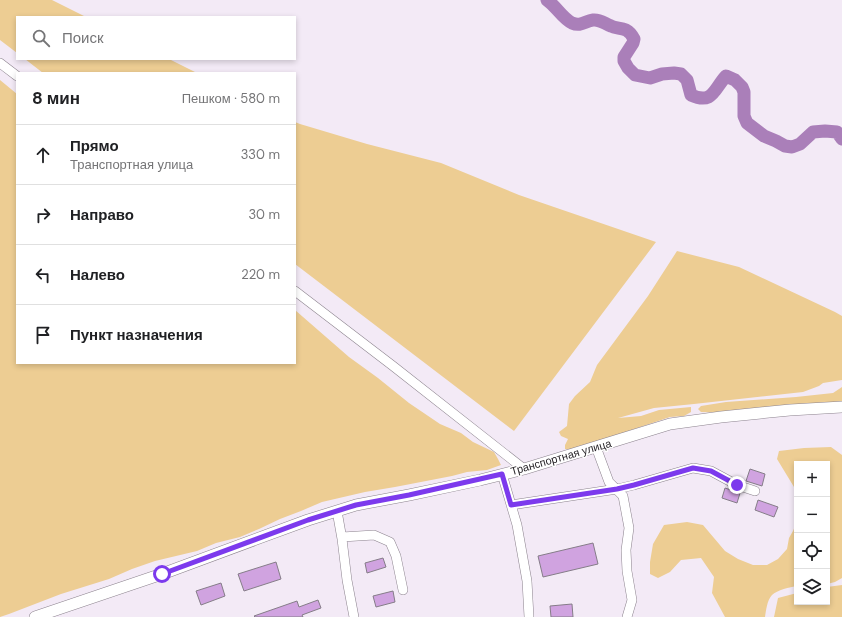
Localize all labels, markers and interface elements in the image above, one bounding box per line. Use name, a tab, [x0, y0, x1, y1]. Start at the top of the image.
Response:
search box	[16, 16, 296, 60]
icon: search	[30, 27, 52, 49]
text: Поиск	[62, 28, 104, 48]
text: 8 мин	[32, 87, 80, 109]
text: Пешком · 580 m	[182, 90, 280, 107]
text: Прямо	[70, 136, 119, 156]
icon: ahead	[32, 144, 54, 166]
text: 330 m	[241, 146, 280, 163]
text: Транспортная улица	[70, 156, 193, 173]
icon: right	[32, 204, 54, 226]
text: Направо	[70, 205, 134, 225]
text: 30 m	[248, 206, 280, 223]
icon: left	[32, 264, 54, 286]
text: Налево	[70, 265, 125, 285]
text: 220 m	[241, 266, 280, 283]
icon: arrive	[32, 324, 54, 346]
text: Пункт назначения	[70, 325, 203, 345]
street label: Транспортная улица	[509, 436, 614, 478]
map controls	[794, 461, 830, 605]
button: +	[794, 461, 830, 497]
route end	[728, 476, 746, 494]
button: −	[794, 497, 830, 533]
button: locate	[794, 533, 830, 569]
route start	[153, 565, 171, 583]
button: layers	[794, 569, 830, 605]

